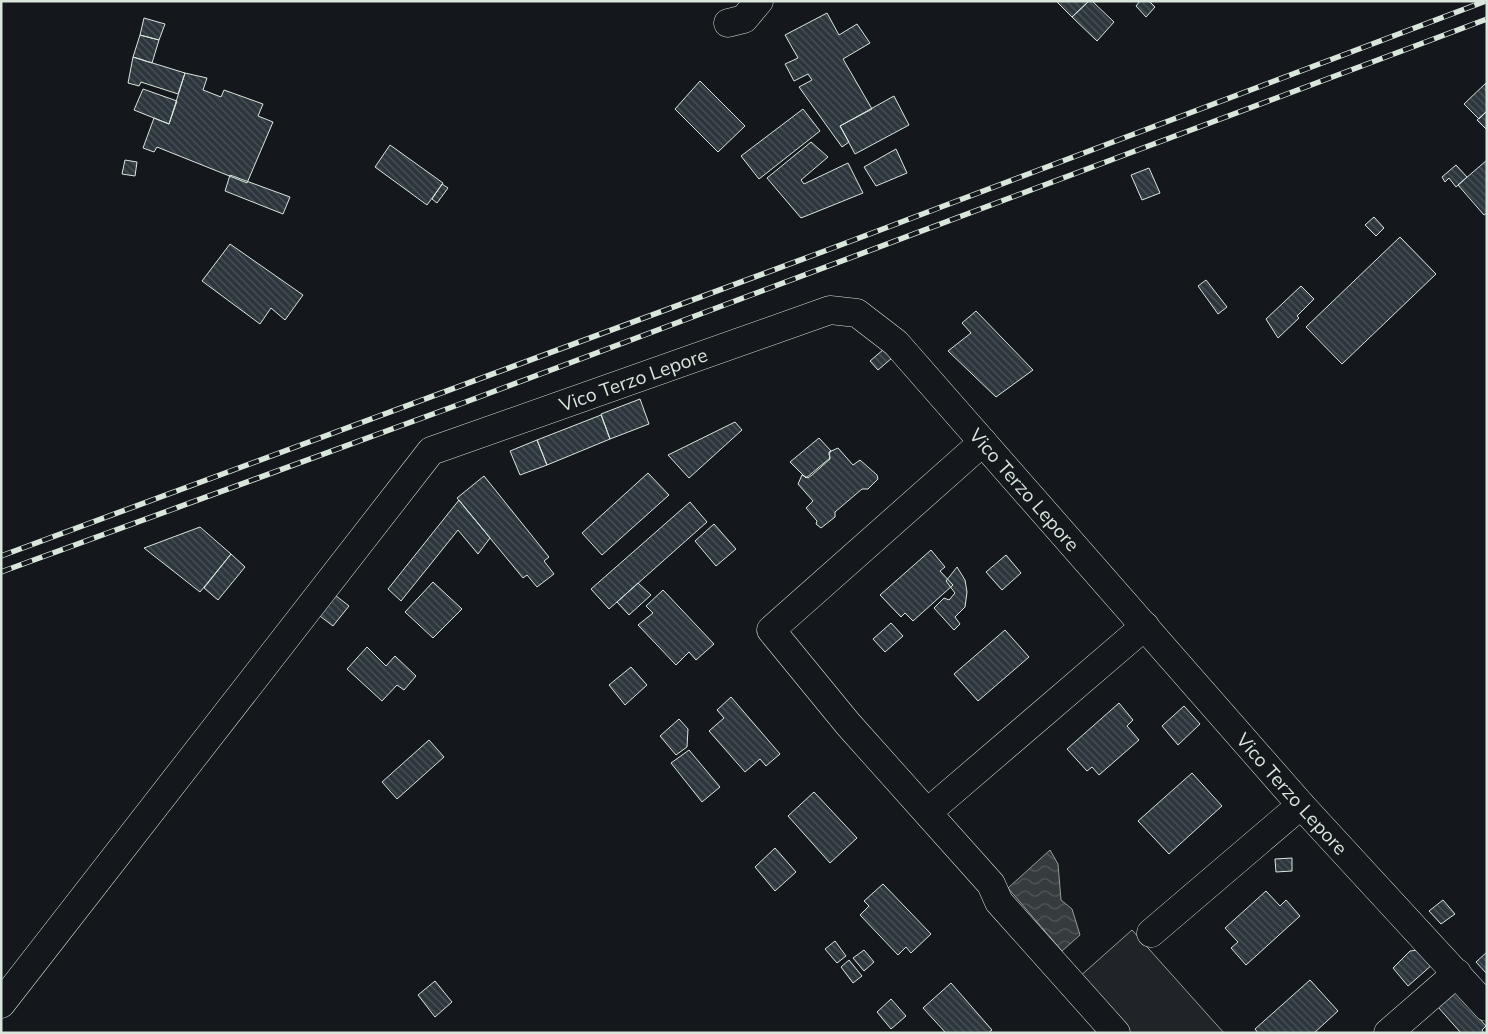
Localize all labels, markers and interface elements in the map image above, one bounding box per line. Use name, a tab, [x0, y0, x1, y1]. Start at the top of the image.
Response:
street label: Vico Terzo Lepore	[556, 342, 711, 417]
street label: Vico Terzo Lepore	[964, 423, 1085, 556]
street label: Vico Terzo Lepore	[1231, 728, 1353, 860]

